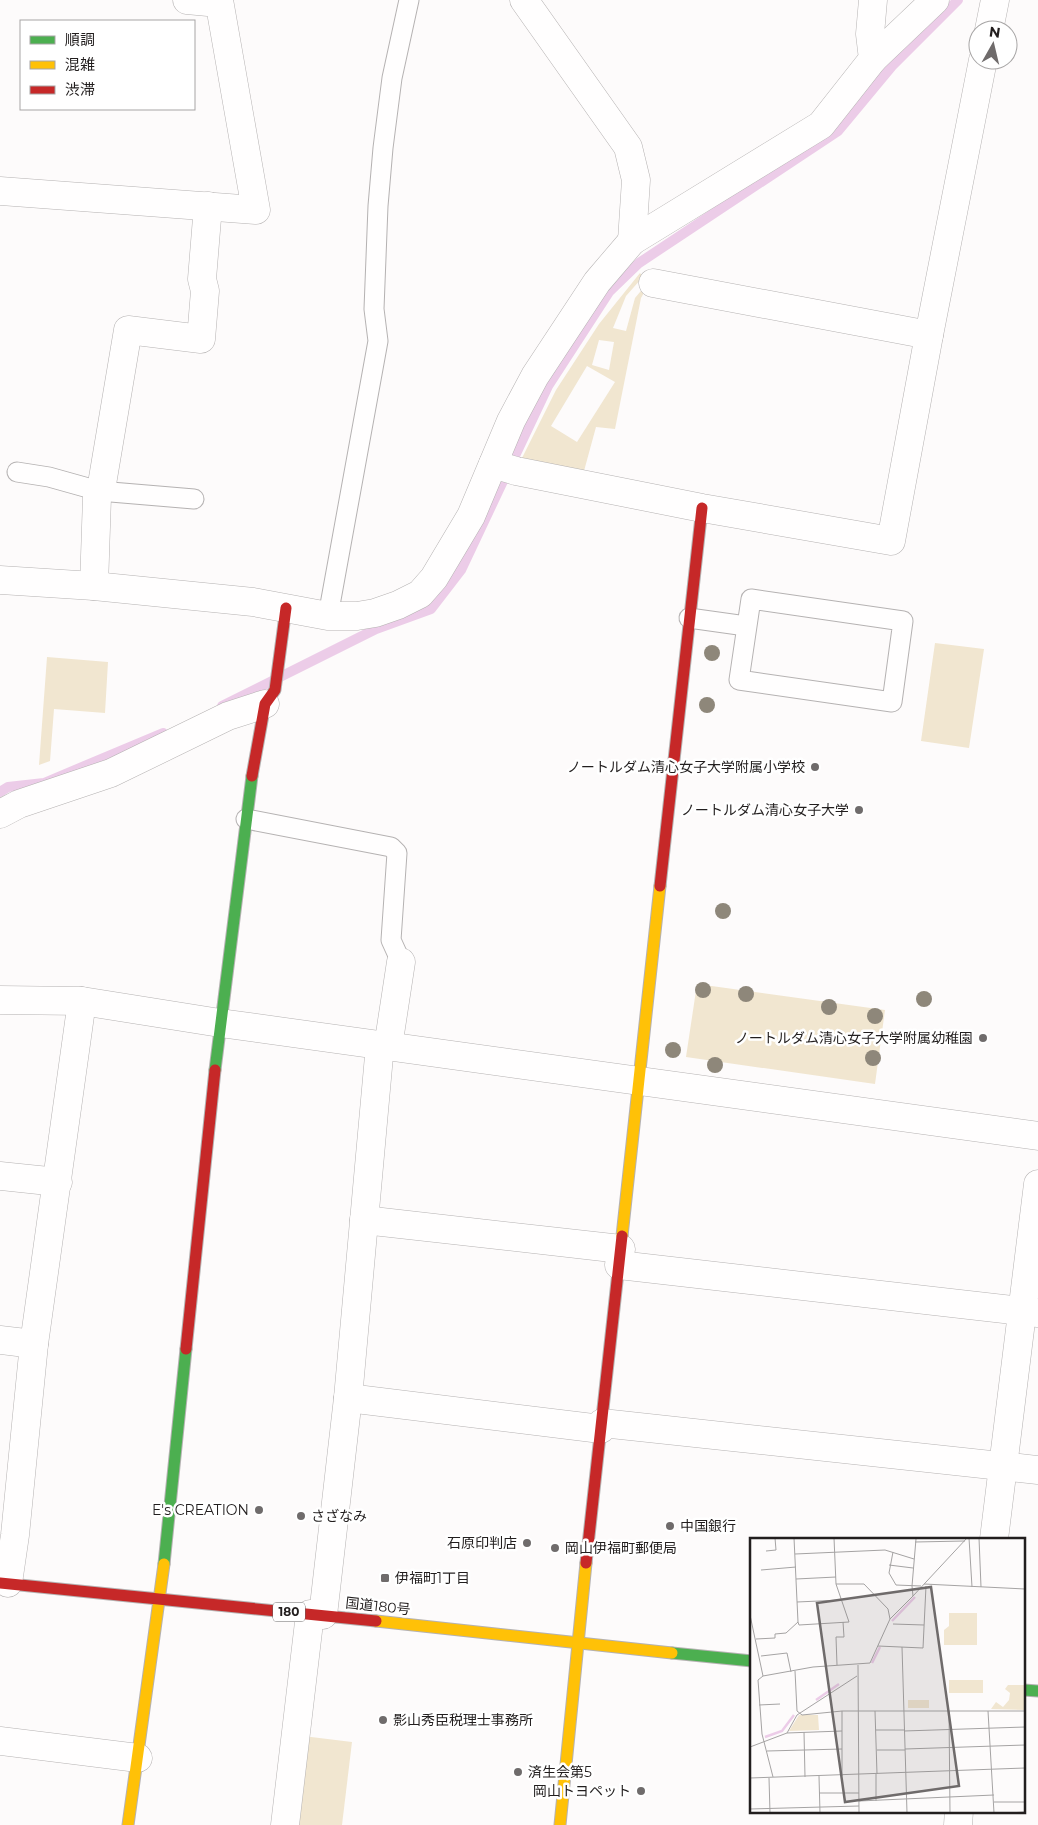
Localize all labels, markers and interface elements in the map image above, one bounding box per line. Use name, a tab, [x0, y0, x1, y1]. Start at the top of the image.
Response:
legend	[20, 20, 195, 110]
north arrow	[968, 20, 1018, 70]
text: N	[988, 22, 1002, 42]
text: 順調	[65, 30, 95, 49]
text: 混雑	[65, 55, 95, 74]
text: 渋滞	[65, 80, 95, 99]
place label: ノートルダム清心女子大学附属小学校	[567, 758, 805, 776]
marker: ノートルダム清心女子大学附属小学校	[809, 761, 821, 773]
place label: ノートルダム清心女子大学	[681, 801, 849, 819]
marker: ノートルダム清心女子大学	[853, 804, 865, 816]
place label: ノートルダム清心女子大学附属幼稚園	[735, 1029, 973, 1047]
marker: ノートルダム清心女子大学附属幼稚園	[977, 1032, 989, 1044]
place label: E's CREATION	[152, 1501, 249, 1519]
marker: E's CREATION	[253, 1504, 265, 1516]
place label: さざなみ	[311, 1507, 367, 1525]
marker: さざなみ	[295, 1510, 307, 1522]
place label: 中国銀行	[680, 1517, 736, 1535]
marker: 中国銀行	[664, 1520, 676, 1532]
place label: 石原印判店	[447, 1534, 517, 1552]
marker: 石原印判店	[521, 1537, 533, 1549]
inset map	[750, 1538, 1026, 1812]
place label: 岡山伊福町郵便局	[565, 1539, 677, 1557]
marker: 岡山伊福町郵便局	[549, 1542, 561, 1554]
place label: 伊福町1丁目	[395, 1569, 470, 1587]
marker: 伊福町1丁目	[379, 1572, 391, 1584]
street label: 国道180号	[345, 1594, 411, 1618]
road number: 180	[273, 1602, 305, 1621]
place label: 影山秀臣税理士事務所	[393, 1711, 533, 1729]
marker: 影山秀臣税理士事務所	[377, 1714, 389, 1726]
place label: 済生会第5	[528, 1763, 592, 1781]
marker: 済生会第5	[512, 1766, 524, 1778]
place label: 岡山トヨペット	[533, 1782, 631, 1800]
marker: 岡山トヨペット	[635, 1785, 647, 1797]

